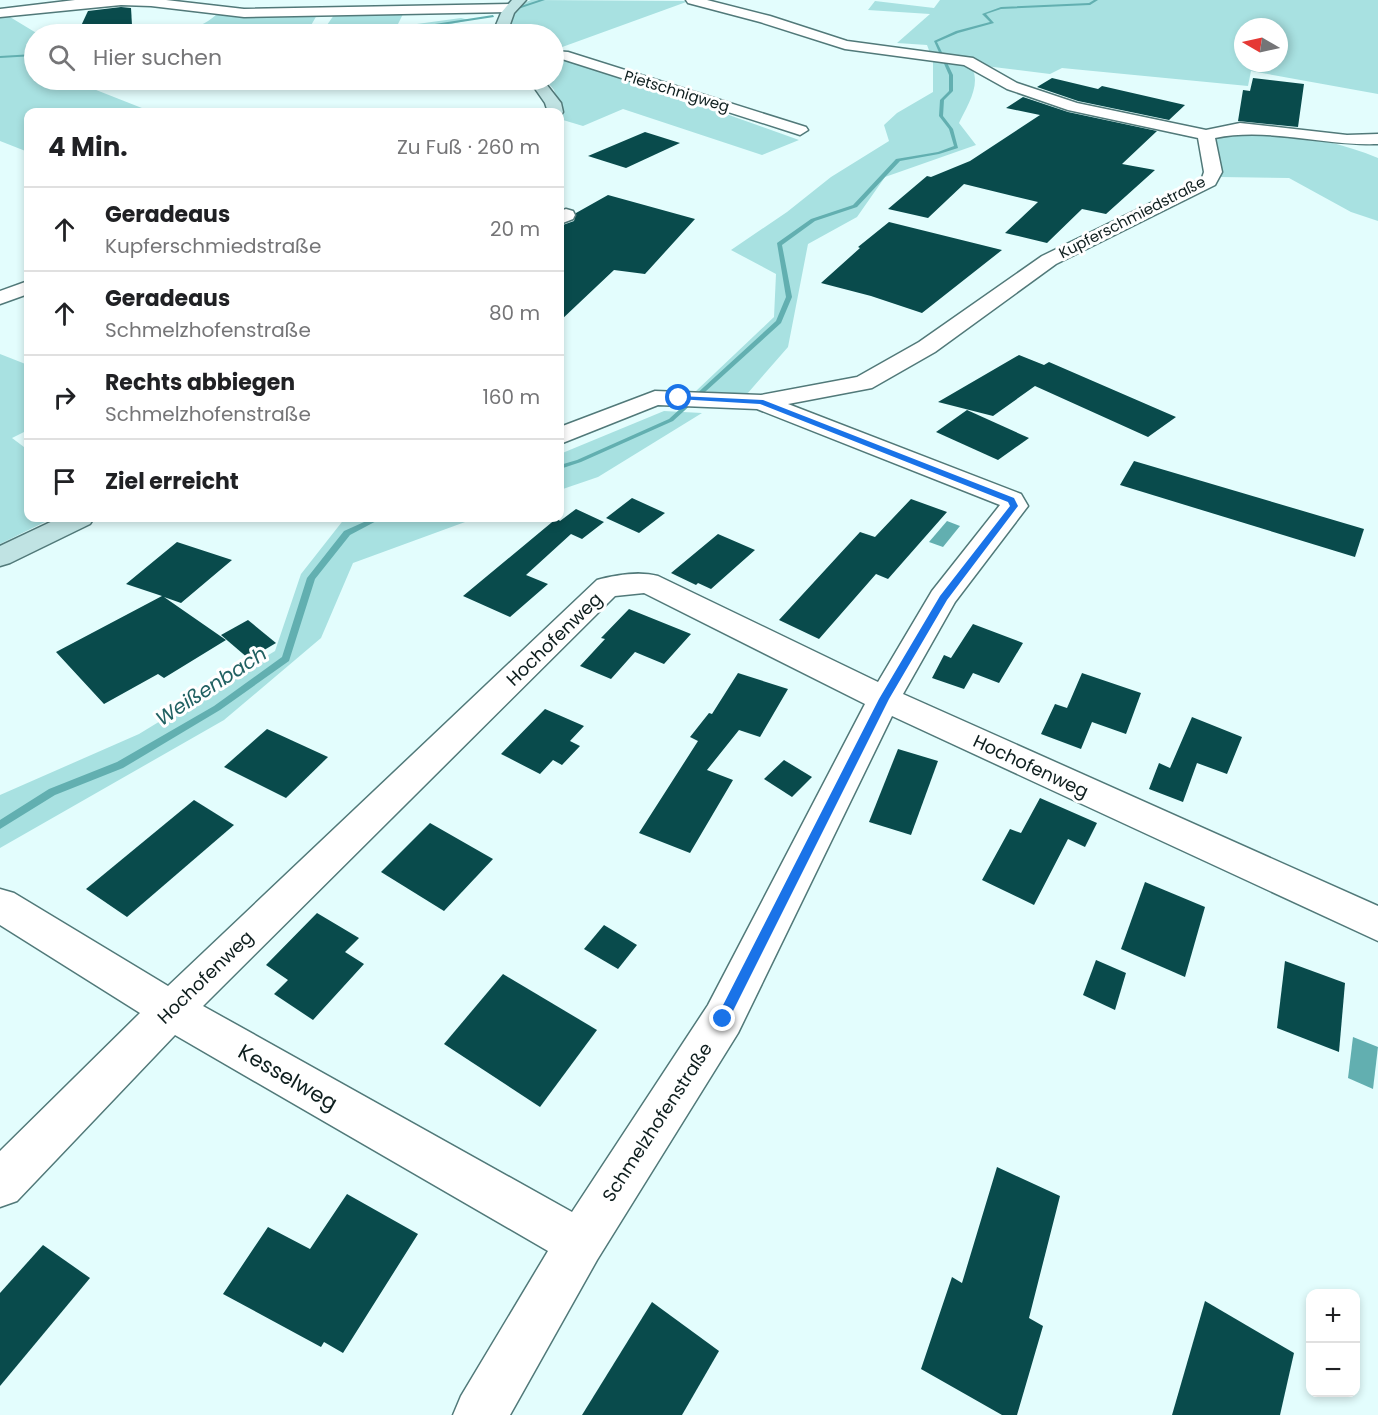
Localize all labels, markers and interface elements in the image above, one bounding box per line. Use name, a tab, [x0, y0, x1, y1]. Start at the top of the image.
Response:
north arrow	[1234, 18, 1288, 72]
search box	[24, 24, 564, 90]
icon: search	[45, 41, 78, 74]
text: Hier suchen	[93, 42, 222, 73]
street label: Pietschnigweg	[622, 65, 732, 117]
text: 4 Min.	[48, 129, 128, 165]
text: Zu Fuß · 260 m	[397, 133, 540, 161]
street label: Kupferschmiedstraße	[1055, 171, 1209, 263]
text: Geradeaus	[105, 199, 230, 230]
icon: ahead	[48, 213, 81, 246]
text: 20 m	[490, 215, 540, 243]
text: Kupferschmiedstraße	[105, 232, 321, 260]
text: Geradeaus	[105, 283, 230, 314]
icon: ahead	[48, 297, 81, 330]
text: 80 m	[489, 299, 540, 327]
text: Schmelzhofenstraße	[105, 316, 311, 344]
text: Rechts abbiegen	[105, 367, 295, 398]
icon: right	[48, 381, 81, 414]
text: 160 m	[482, 383, 540, 411]
route start	[665, 384, 691, 410]
text: Schmelzhofenstraße	[105, 400, 311, 428]
icon: arrive	[48, 465, 81, 498]
text: Ziel erreicht	[105, 466, 239, 497]
street label: Hochofenweg	[500, 587, 608, 691]
water label: Weißenbach	[150, 640, 272, 732]
street label: Hochofenweg	[969, 728, 1093, 804]
street label: Hochofenweg	[151, 925, 259, 1029]
route end	[709, 1005, 735, 1031]
street label: Kesselweg	[233, 1037, 343, 1117]
street label: Schmelzhofenstraße	[596, 1038, 718, 1206]
map controls	[1306, 1289, 1360, 1397]
button: +	[1306, 1289, 1360, 1343]
button: −	[1306, 1343, 1360, 1397]

